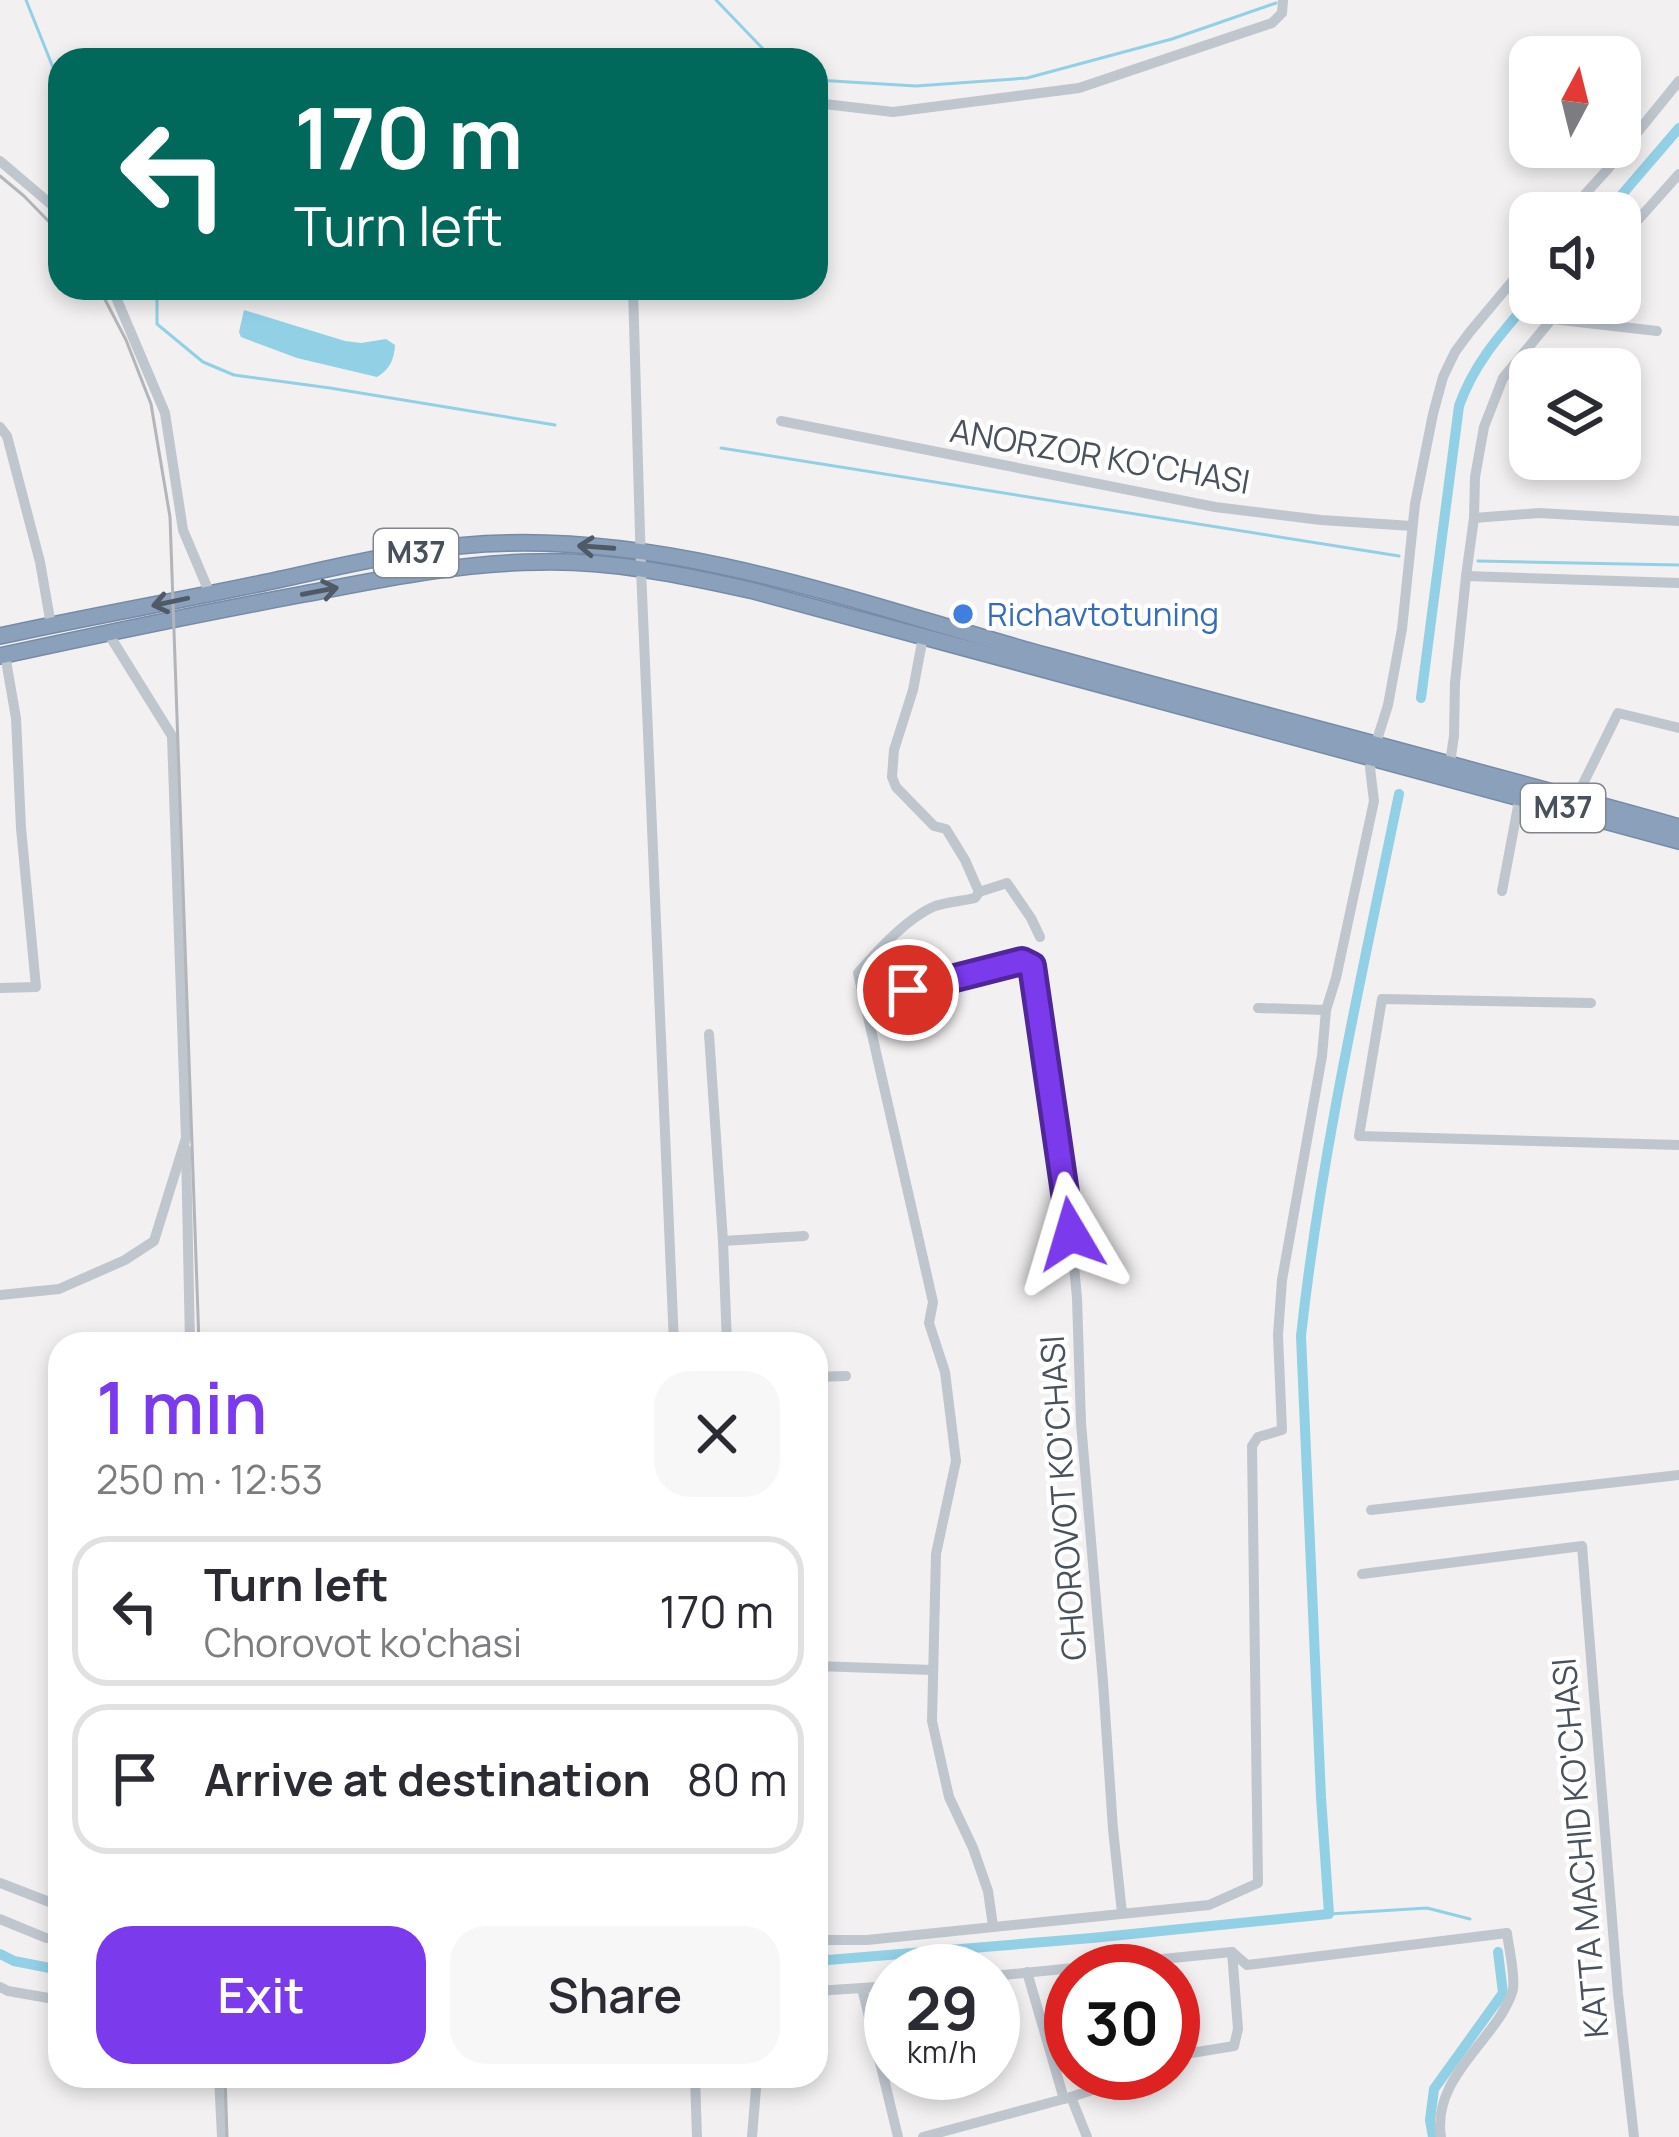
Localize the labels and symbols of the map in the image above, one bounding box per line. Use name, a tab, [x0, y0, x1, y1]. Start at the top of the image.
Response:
north arrow	[1509, 36, 1641, 168]
street label: ANORZOR KO'CHASI	[947, 407, 1254, 504]
road number: M37	[374, 529, 458, 577]
one-way arrow	[577, 535, 616, 558]
one-way arrow	[300, 579, 339, 601]
one-way arrow	[151, 591, 189, 614]
place label: Richavtotuning	[987, 591, 1219, 636]
marker: Richavtotuning	[950, 601, 976, 627]
road number: M37	[1521, 784, 1605, 832]
pin	[857, 939, 959, 1041]
position arrow	[1008, 1171, 1134, 1297]
street label: CHOROVOT KO'CHASI	[1029, 1334, 1096, 1662]
street label: KATTA MACHID KO'CHASI	[1540, 1656, 1619, 2040]
speed limit sign: 30	[1044, 1944, 1200, 2100]

